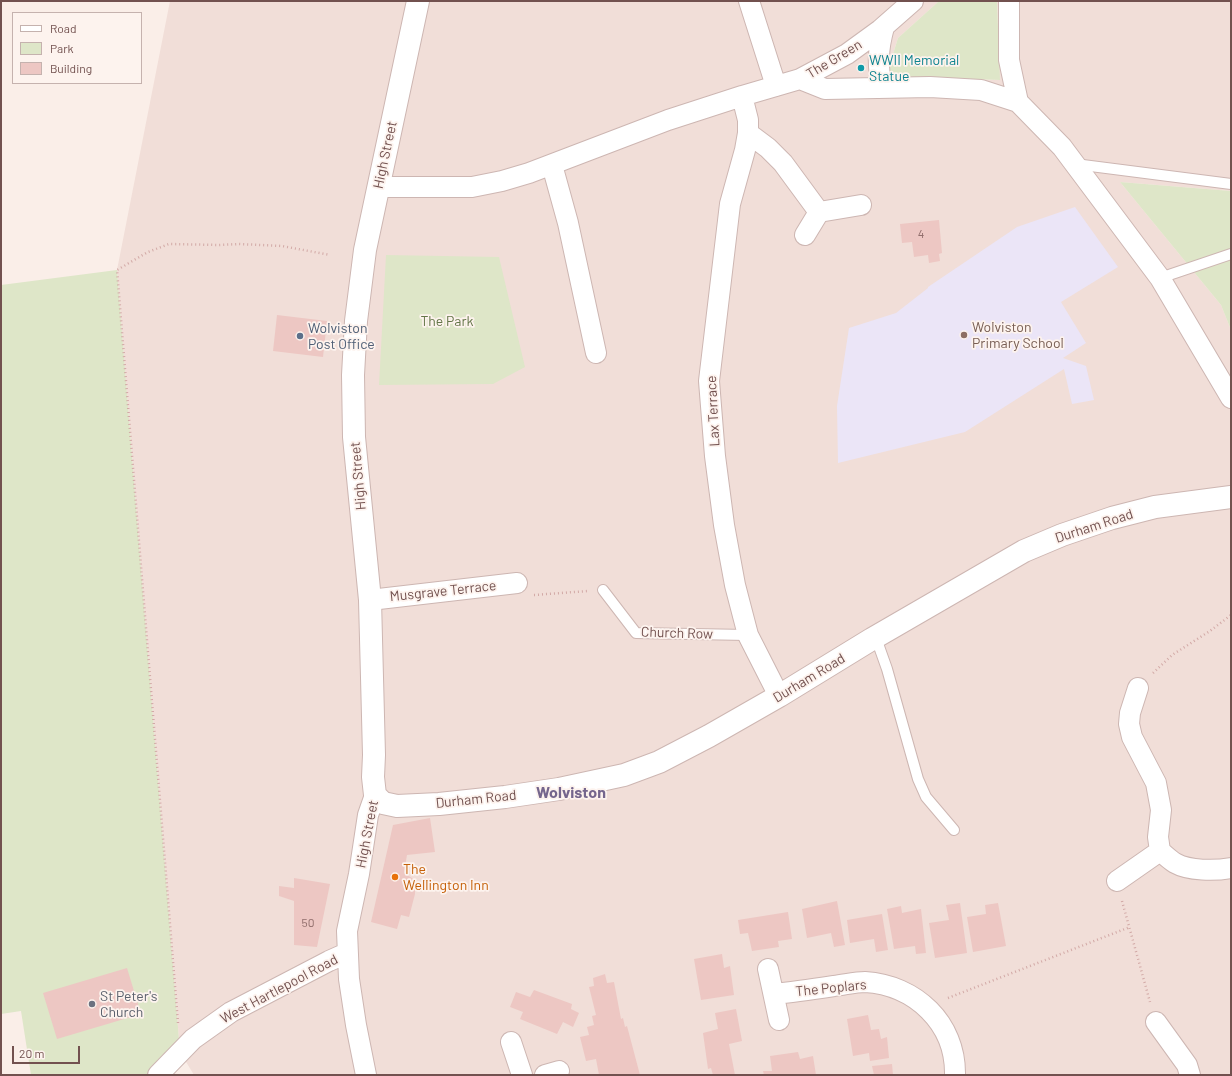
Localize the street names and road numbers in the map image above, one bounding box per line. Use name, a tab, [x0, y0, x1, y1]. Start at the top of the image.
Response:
street label: The Green	[803, 36, 865, 82]
street label: High Street	[370, 120, 400, 190]
street label: Lax Terrace	[703, 375, 723, 447]
street label: High Street	[347, 441, 369, 511]
street label: Durham Road	[1053, 505, 1135, 547]
street label: Musgrave Terrace	[389, 577, 497, 605]
street label: Church Row	[641, 623, 713, 643]
street label: Durham Road	[770, 650, 848, 706]
street label: Durham Road	[435, 786, 517, 812]
street label: High Street	[352, 799, 382, 869]
street label: West Hartlepool Road	[217, 951, 341, 1027]
street label: The Poplars	[795, 976, 867, 1000]

